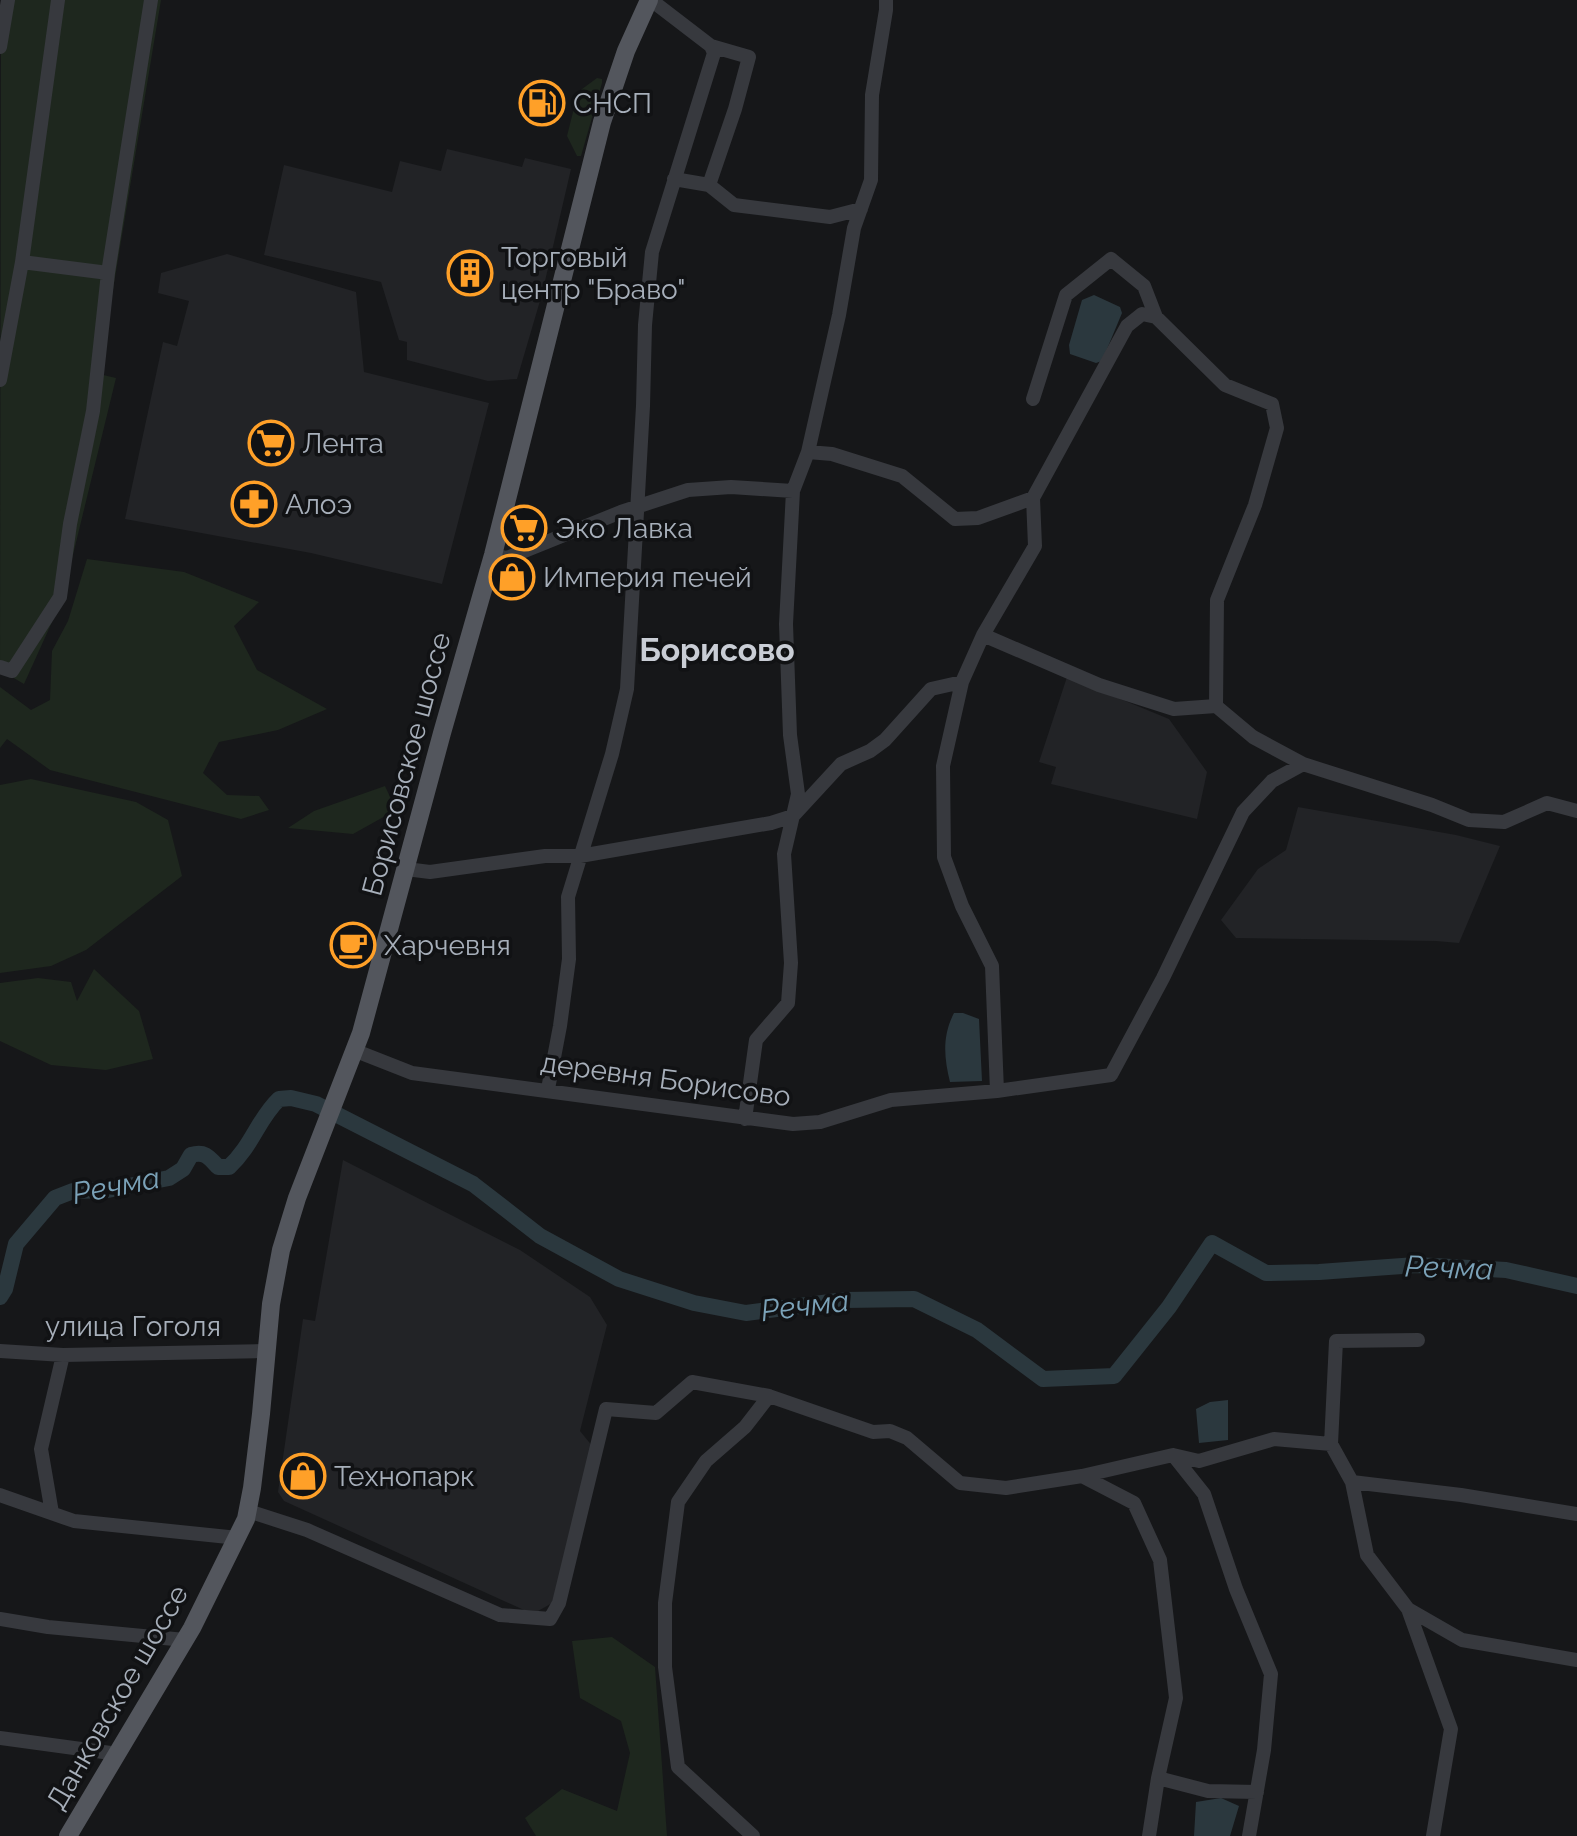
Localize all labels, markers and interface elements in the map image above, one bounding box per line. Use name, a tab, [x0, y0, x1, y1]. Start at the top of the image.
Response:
fuel station icon: СНСП	[518, 79, 566, 127]
place label: СНСП	[573, 87, 652, 120]
place label: Торговый центр "Браво"	[501, 241, 686, 306]
building icon: Торговый центр "Браво"	[446, 249, 494, 297]
supermarket icon: Лента	[247, 419, 295, 467]
place label: Лента	[302, 427, 384, 460]
pharmacy icon: Алоэ	[230, 480, 278, 528]
place label: Алоэ	[285, 488, 352, 521]
supermarket icon: Эко Лавка	[500, 504, 548, 552]
place label: Эко Лавка	[555, 512, 693, 545]
shop icon: Империя печей	[488, 553, 536, 601]
place label: Империя печей	[543, 561, 752, 594]
street label: Борисовское шоссе	[355, 629, 457, 899]
district label: Борисово	[639, 631, 795, 668]
cafe icon: Харчевня	[329, 921, 377, 969]
place label: Харчевня	[384, 929, 511, 962]
street label: деревня Борисово	[539, 1046, 793, 1113]
water label: Речма	[69, 1160, 163, 1211]
water label: Речма	[1404, 1248, 1494, 1287]
water label: Речма	[759, 1283, 851, 1328]
street label: улица Гоголя	[45, 1310, 221, 1343]
shop icon: Технопарк	[279, 1452, 327, 1500]
place label: Технопарк	[334, 1460, 474, 1493]
street label: Данковское шоссе	[40, 1579, 195, 1815]

